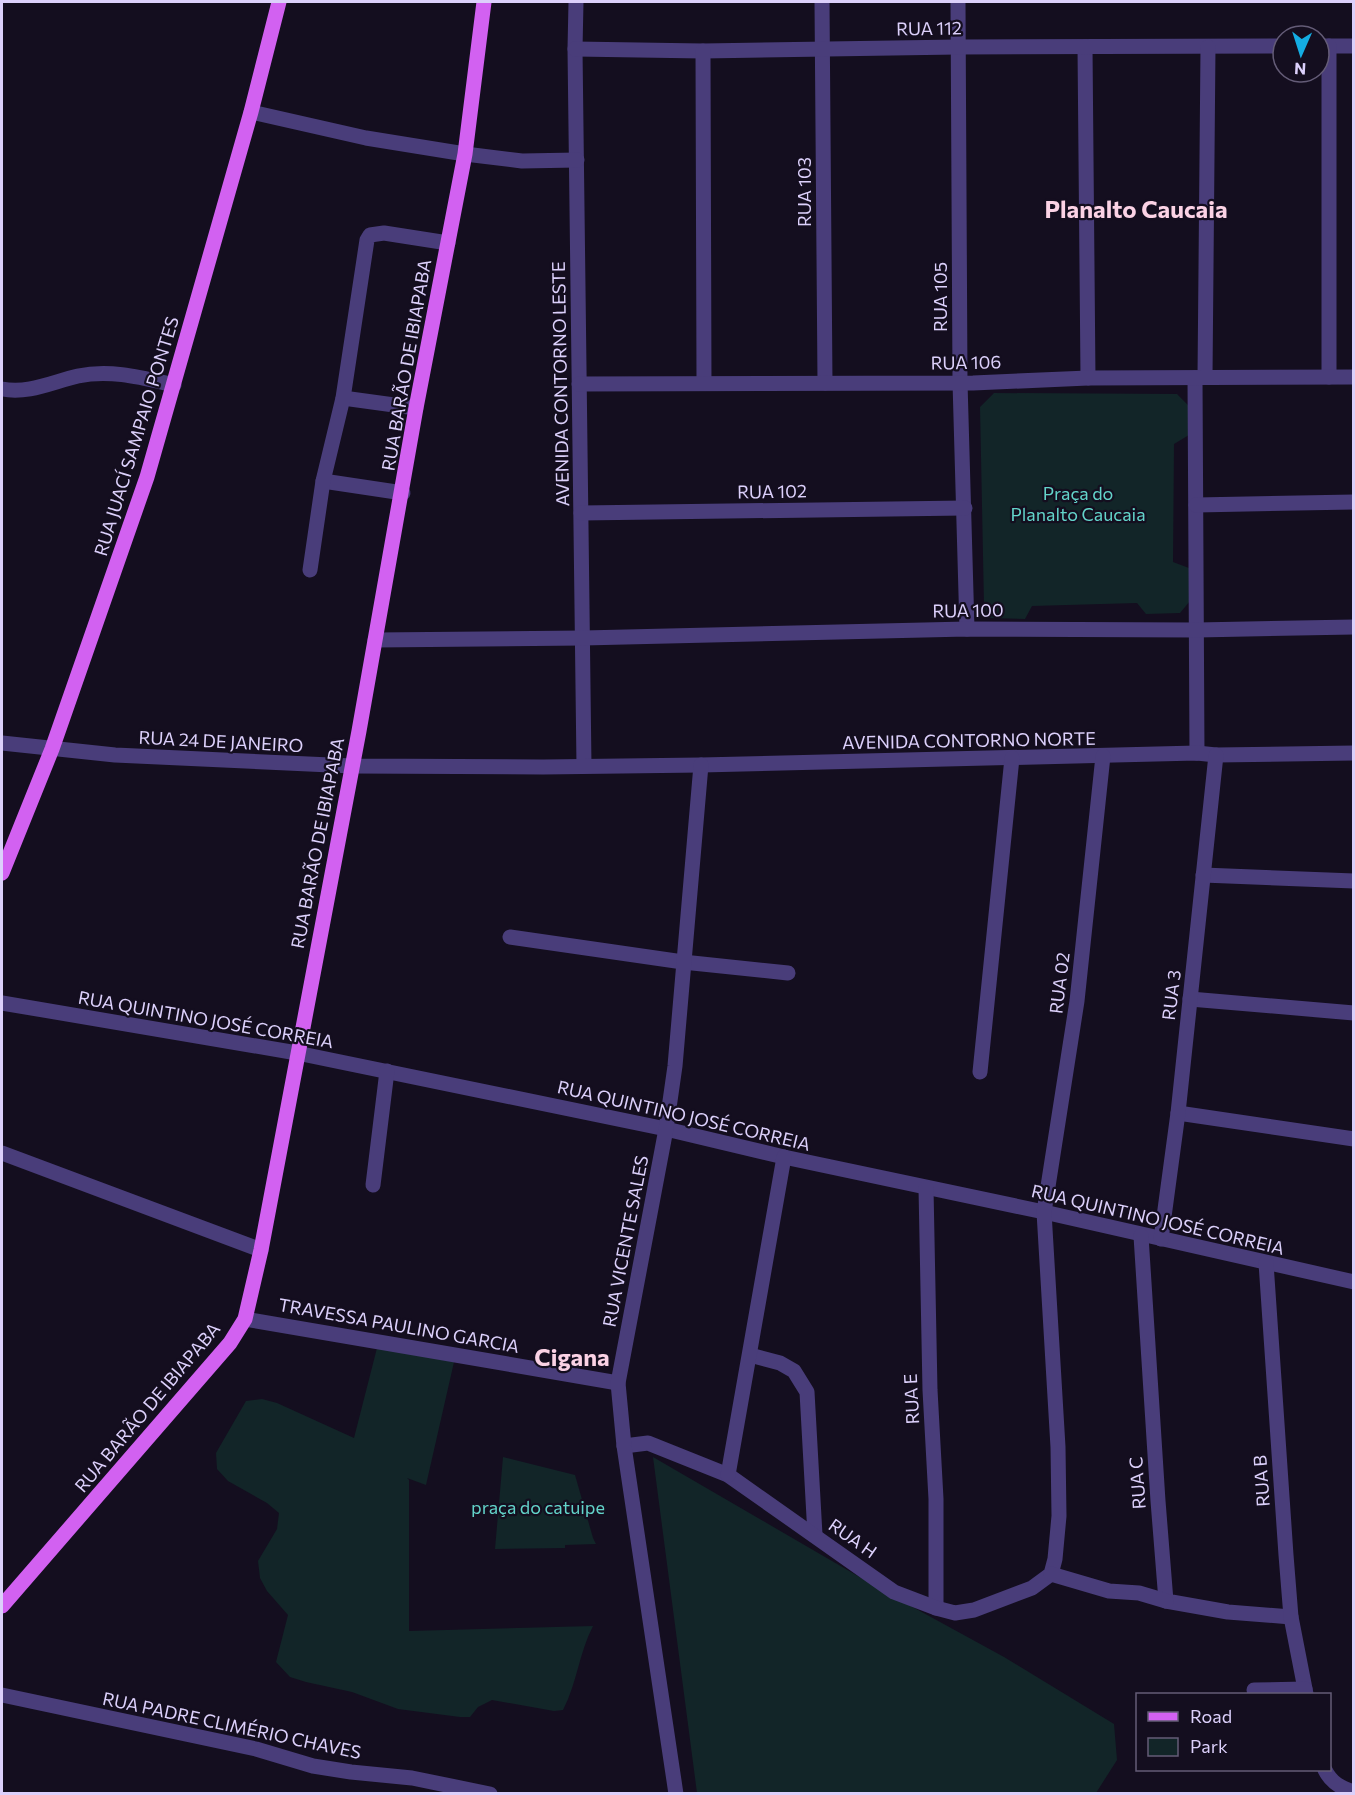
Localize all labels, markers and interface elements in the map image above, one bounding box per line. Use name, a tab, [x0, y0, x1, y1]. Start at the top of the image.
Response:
street label: RUA 112	[896, 16, 962, 40]
north arrow	[1271, 24, 1331, 84]
text: N	[1294, 60, 1307, 79]
street label: RUA 103	[793, 157, 815, 227]
district label: Planalto Caucaia	[1044, 194, 1228, 223]
street label: RUA BARÃO DE IBIAPABA	[377, 257, 435, 473]
street label: AVENIDA CONTORNO LESTE	[547, 261, 573, 507]
street label: RUA 105	[929, 262, 951, 332]
street label: RUA JUACÍ SAMPAIO PONTES	[89, 314, 183, 558]
street label: RUA 106	[931, 350, 1001, 374]
street label: RUA 102	[737, 479, 807, 503]
park label: Praça do Planalto Caucaia	[1010, 482, 1146, 525]
street label: RUA 100	[932, 598, 1004, 622]
street label: RUA 24 DE JANEIRO	[138, 726, 304, 756]
street label: AVENIDA CONTORNO NORTE	[842, 727, 1096, 753]
street label: RUA BARÃO DE IBIAPABA	[286, 736, 348, 950]
street label: RUA 02	[1044, 951, 1074, 1015]
street label: RUA 3	[1157, 969, 1185, 1021]
street label: RUA QUINTINO JOSÉ CORREIA	[77, 986, 335, 1052]
street label: RUA QUINTINO JOSÉ CORREIA	[555, 1075, 813, 1155]
street label: RUA VICENTE SALES	[598, 1153, 652, 1329]
street label: RUA QUINTINO JOSÉ CORREIA	[1029, 1179, 1287, 1259]
street label: TRAVESSA PAULINO GARCIA	[277, 1293, 521, 1357]
street label: RUA BARÃO DE IBIAPABA	[70, 1318, 224, 1496]
district label: Cigana	[534, 1342, 610, 1371]
street label: RUA E	[899, 1373, 923, 1425]
street label: RUA B	[1248, 1454, 1274, 1508]
street label: RUA C	[1124, 1456, 1150, 1510]
park label: praça do catuipe	[471, 1496, 605, 1518]
street label: RUA H	[825, 1514, 881, 1562]
street label: RUA PADRE CLIMÉRIO CHAVES	[101, 1687, 363, 1763]
legend	[1136, 1693, 1331, 1771]
text: Road	[1190, 1705, 1232, 1727]
text: Park	[1190, 1735, 1228, 1757]

